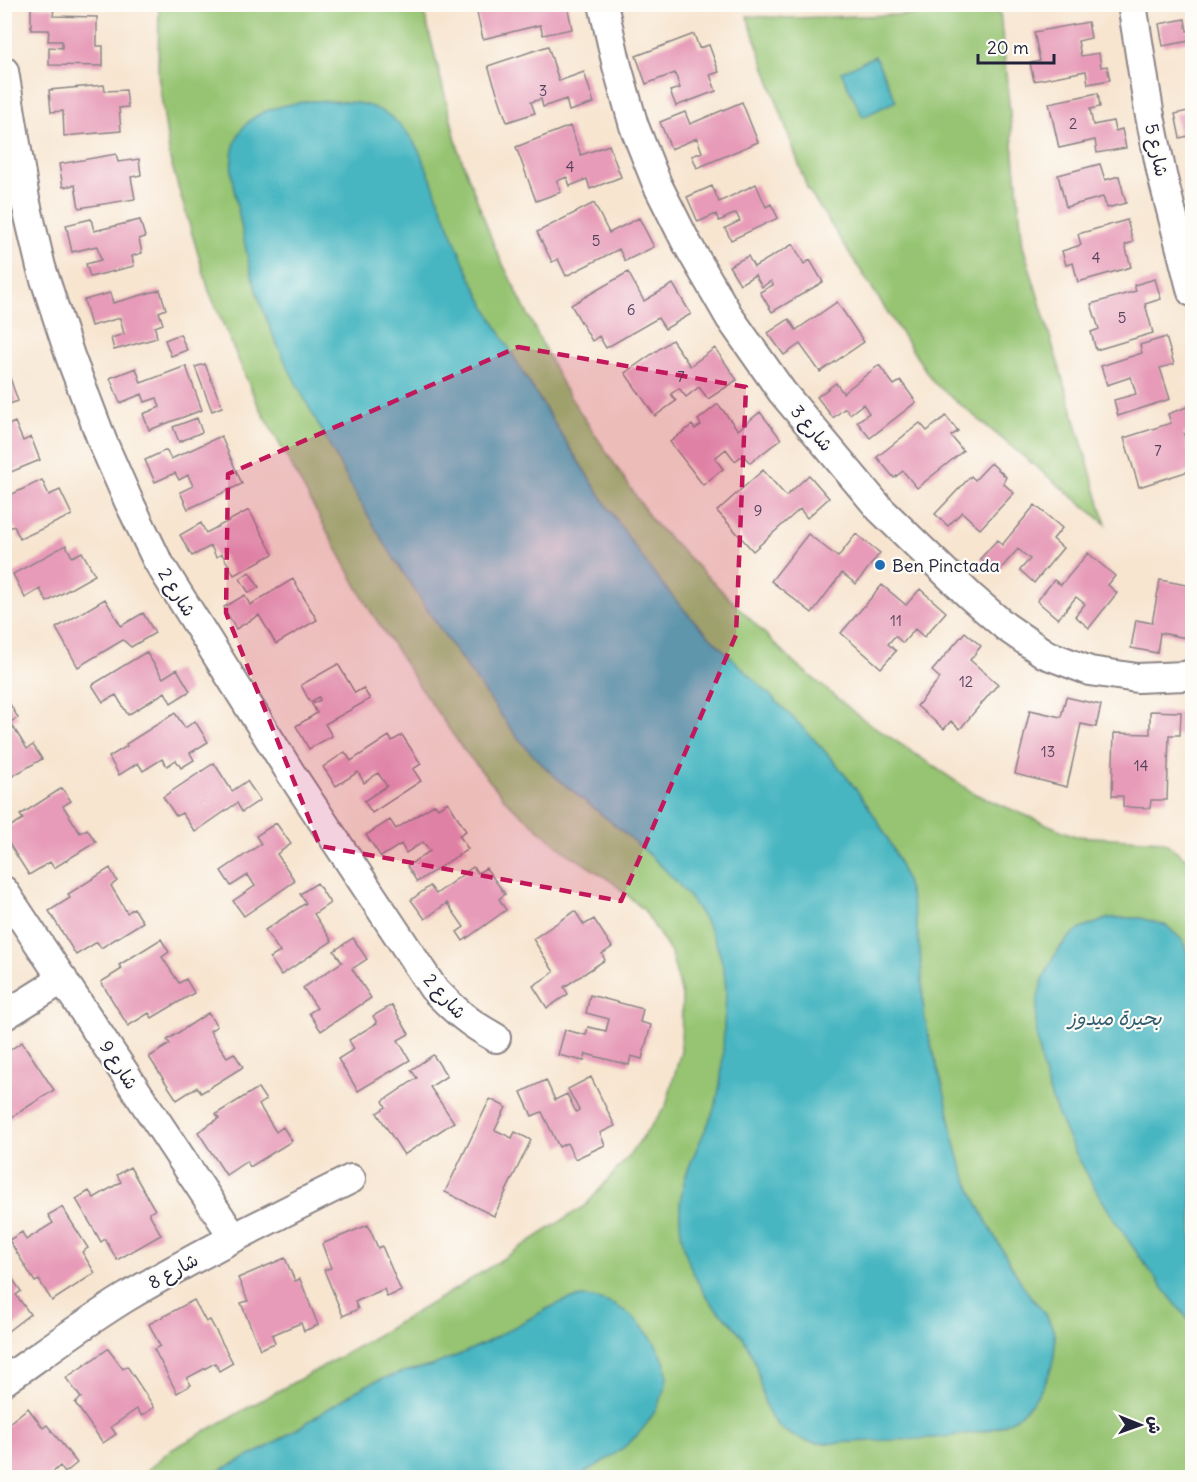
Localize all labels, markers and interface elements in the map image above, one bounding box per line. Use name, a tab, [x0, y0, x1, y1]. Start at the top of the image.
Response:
scale bar	[978, 27, 1054, 65]
text: 20 m	[987, 36, 1029, 59]
house number: 3	[539, 81, 547, 100]
house number: 2	[1069, 114, 1077, 133]
street label: شارع 5	[1139, 121, 1174, 179]
house number: 4	[566, 157, 575, 176]
house number: 5	[592, 231, 600, 250]
house number: 4	[1092, 248, 1101, 267]
house number: 6	[627, 300, 635, 319]
house number: 5	[1118, 308, 1126, 327]
house number: 7	[677, 367, 685, 386]
street label: شارع 3	[785, 400, 838, 457]
house number: 7	[1154, 441, 1162, 460]
house number: 9	[754, 501, 762, 520]
place label: Ben Pinctada	[892, 554, 1000, 577]
marker: Ben Pinctada	[873, 558, 887, 572]
street label: شارع 2	[152, 563, 201, 621]
house number: 11	[890, 611, 902, 630]
house number: 12	[959, 672, 973, 691]
house number: 13	[1041, 742, 1055, 761]
house number: 14	[1134, 756, 1149, 775]
street label: شارع 2	[418, 969, 471, 1024]
water label: بحيرة ميدوز	[1066, 1005, 1163, 1031]
street label: شارع 9	[94, 1036, 143, 1094]
street label: شارع 8	[144, 1248, 203, 1295]
north arrow	[1110, 1395, 1170, 1455]
text: ش	[1145, 1416, 1165, 1434]

